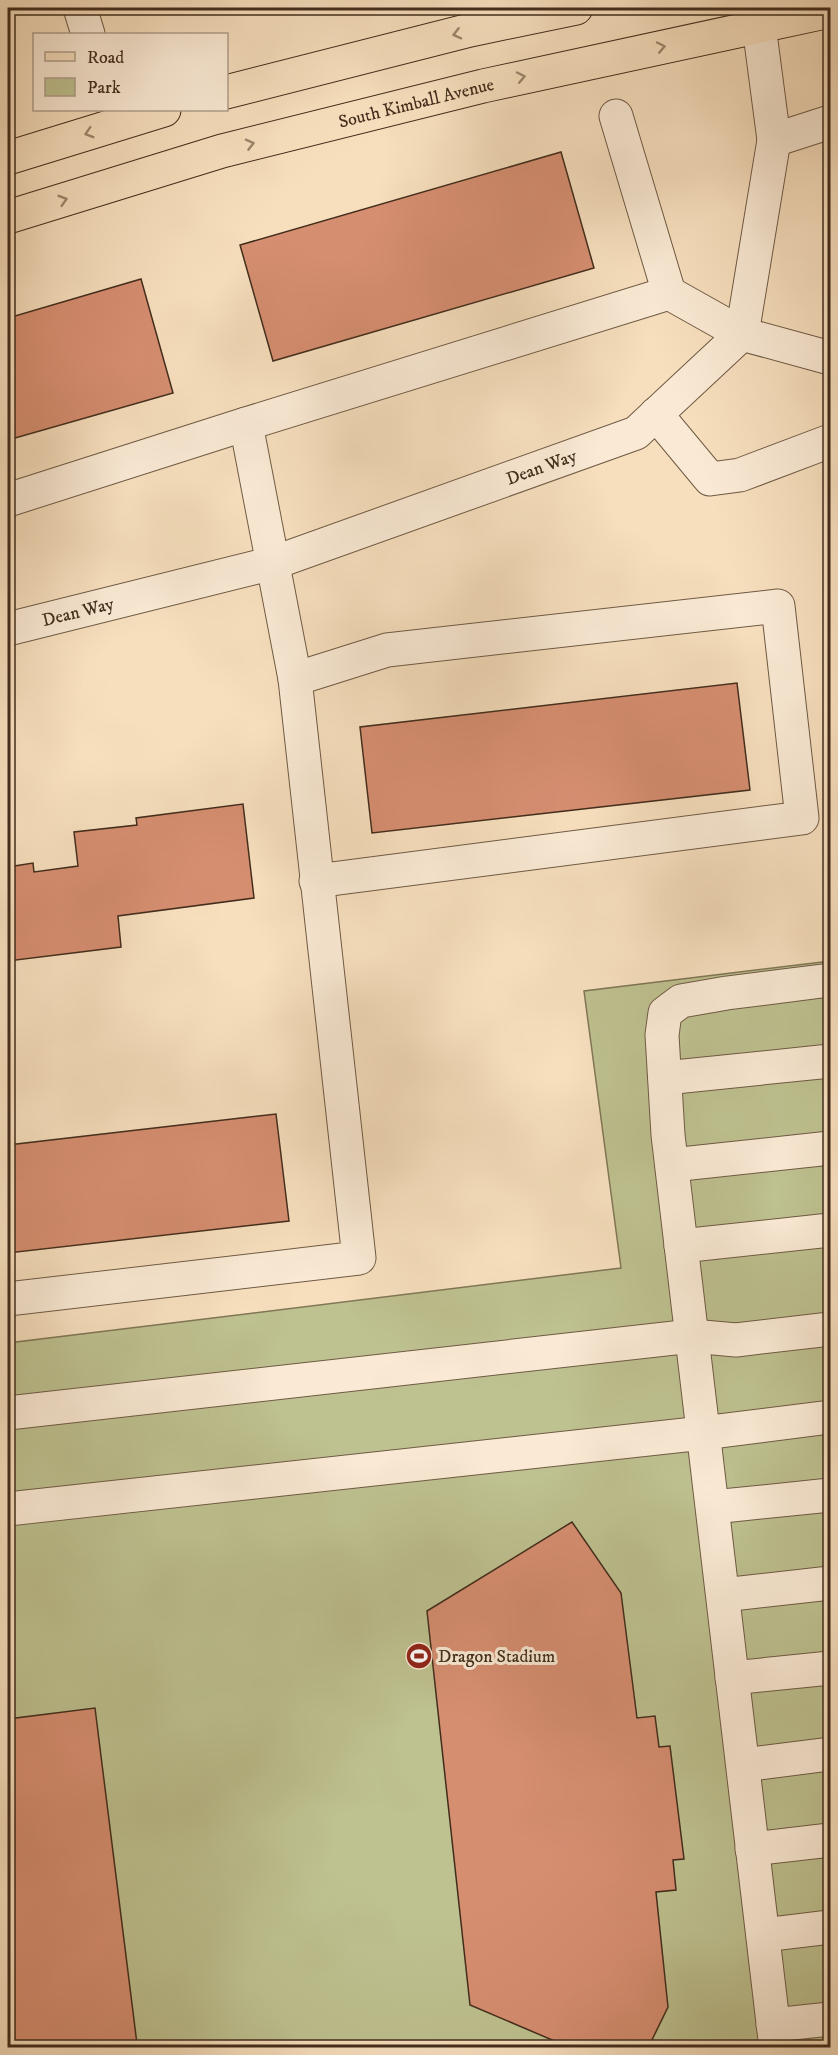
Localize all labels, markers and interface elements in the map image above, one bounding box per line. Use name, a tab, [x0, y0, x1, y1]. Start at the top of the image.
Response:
one-way arrow	[452, 26, 462, 39]
legend	[33, 33, 228, 111]
one-way arrow	[656, 41, 666, 54]
text: Road	[87, 47, 124, 69]
one-way arrow	[516, 71, 526, 84]
street label: South Kimball Avenue	[336, 74, 496, 134]
text: Park	[87, 77, 121, 99]
one-way arrow	[84, 126, 94, 138]
one-way arrow	[244, 139, 255, 151]
one-way arrow	[57, 195, 68, 207]
street label: Dean Way	[503, 445, 580, 491]
street label: Dean Way	[40, 593, 117, 632]
sports icon: Dragon Stadium	[404, 1641, 434, 1671]
place label: Dragon Stadium	[438, 1646, 555, 1668]

